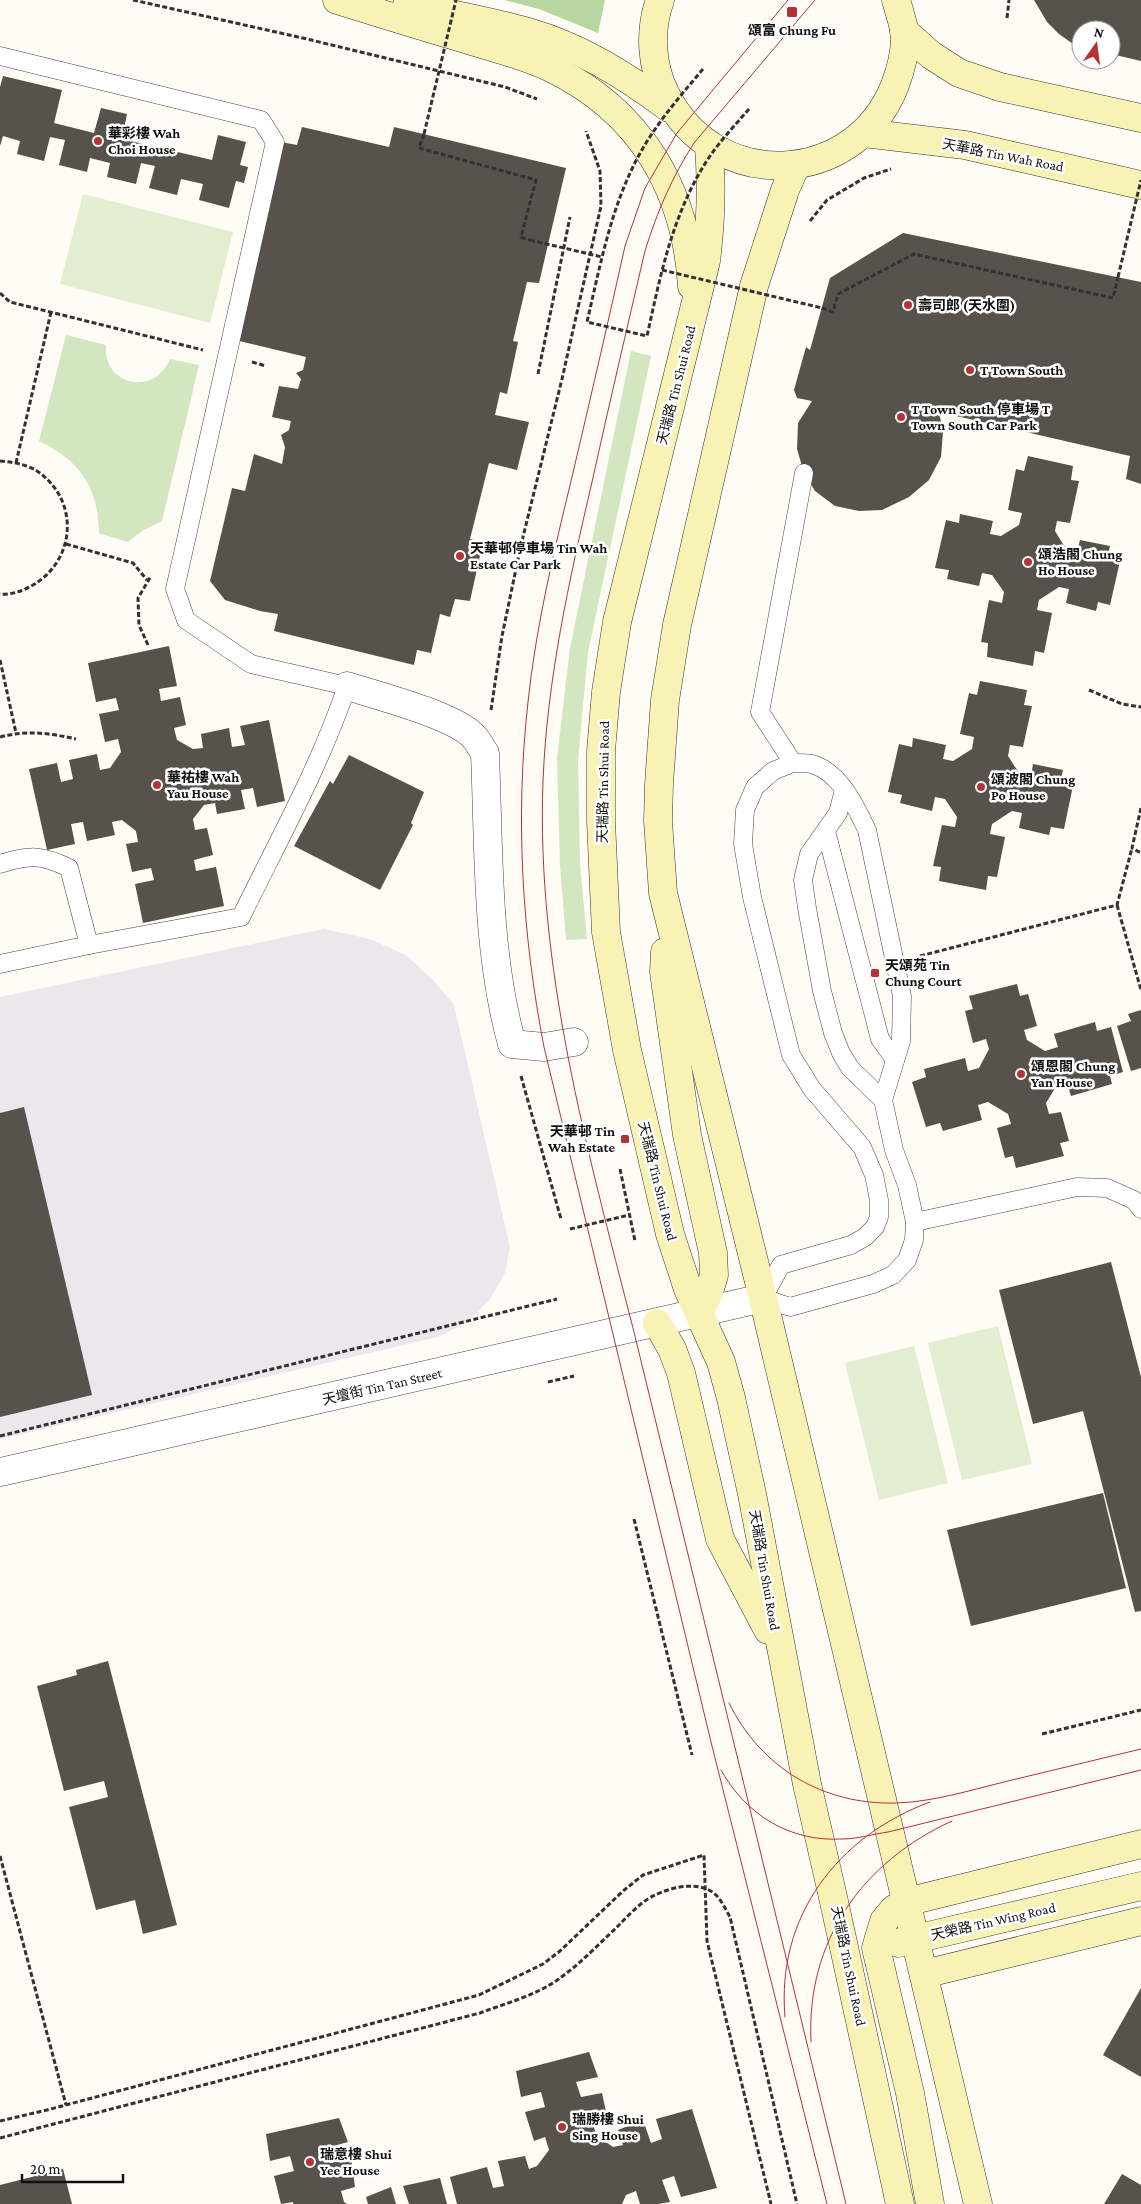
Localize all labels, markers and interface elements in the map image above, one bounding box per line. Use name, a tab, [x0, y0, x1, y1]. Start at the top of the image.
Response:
marker: 頌富 Chung Fu	[785, 5, 799, 19]
north arrow	[1071, 20, 1121, 70]
place label: 頌富 Chung Fu	[747, 22, 836, 38]
text: N	[1093, 23, 1106, 41]
place label: 華彩樓 Wah Choi House	[108, 125, 180, 157]
marker: 華彩樓 Wah Choi House	[92, 135, 104, 147]
street label: 天華路 Tin Wah Road	[941, 135, 1066, 175]
place label: 壽司郎 (天水圍)	[918, 297, 1015, 314]
marker: 壽司郎 (天水圍)	[902, 299, 914, 311]
street label: 天瑞路 Tin Shui Road	[653, 323, 699, 446]
place label: T Town South	[980, 362, 1063, 378]
marker: T Town South	[964, 364, 976, 376]
place label: T Town South 停車場 T Town South Car Park	[911, 401, 1051, 433]
marker: T Town South 停車場 T Town South Car Park	[895, 411, 907, 423]
place label: 天華邨停車場 Tin Wah Estate Car Park	[470, 540, 607, 572]
place label: 頌浩閣 Chung Ho House	[1037, 546, 1122, 578]
marker: 天華邨停車場 Tin Wah Estate Car Park	[454, 550, 466, 562]
marker: 頌浩閣 Chung Ho House	[1022, 556, 1034, 568]
street label: 天瑞路 Tin Shui Road	[594, 720, 612, 843]
place label: 華祐樓 Wah Yau House	[167, 769, 239, 801]
place label: 頌波閣 Chung Po House	[990, 771, 1075, 803]
marker: 華祐樓 Wah Yau House	[151, 779, 163, 791]
marker: 頌波閣 Chung Po House	[975, 781, 987, 793]
place label: 天頌苑 Tin Chung Court	[885, 957, 963, 989]
marker: 天頌苑 Tin Chung Court	[869, 967, 881, 979]
place label: 頌恩閣 Chung Yan House	[1030, 1058, 1115, 1090]
marker: 頌恩閣 Chung Yan House	[1015, 1068, 1027, 1080]
street label: 天瑞路 Tin Shui Road	[635, 1120, 681, 1243]
place label: 天華邨 Tin Wah Estate	[547, 1123, 615, 1155]
marker: 天華邨 Tin Wah Estate	[619, 1133, 631, 1145]
street label: 天壇街 Tin Tan Street	[320, 1364, 444, 1408]
street label: 天瑞路 Tin Shui Road	[747, 1508, 784, 1632]
street label: 天榮路 Tin Wing Road	[929, 1899, 1058, 1943]
street label: 天瑞路 Tin Shui Road	[828, 1905, 870, 2028]
place label: 瑞勝樓 Shui Sing House	[572, 2111, 644, 2143]
marker: 瑞勝樓 Shui Sing House	[556, 2121, 568, 2133]
place label: 瑞意樓 Shui Yee House	[320, 2146, 392, 2178]
scale bar	[22, 2152, 124, 2184]
marker: 瑞意樓 Shui Yee House	[304, 2156, 316, 2168]
text: 20 m	[30, 2161, 61, 2177]

